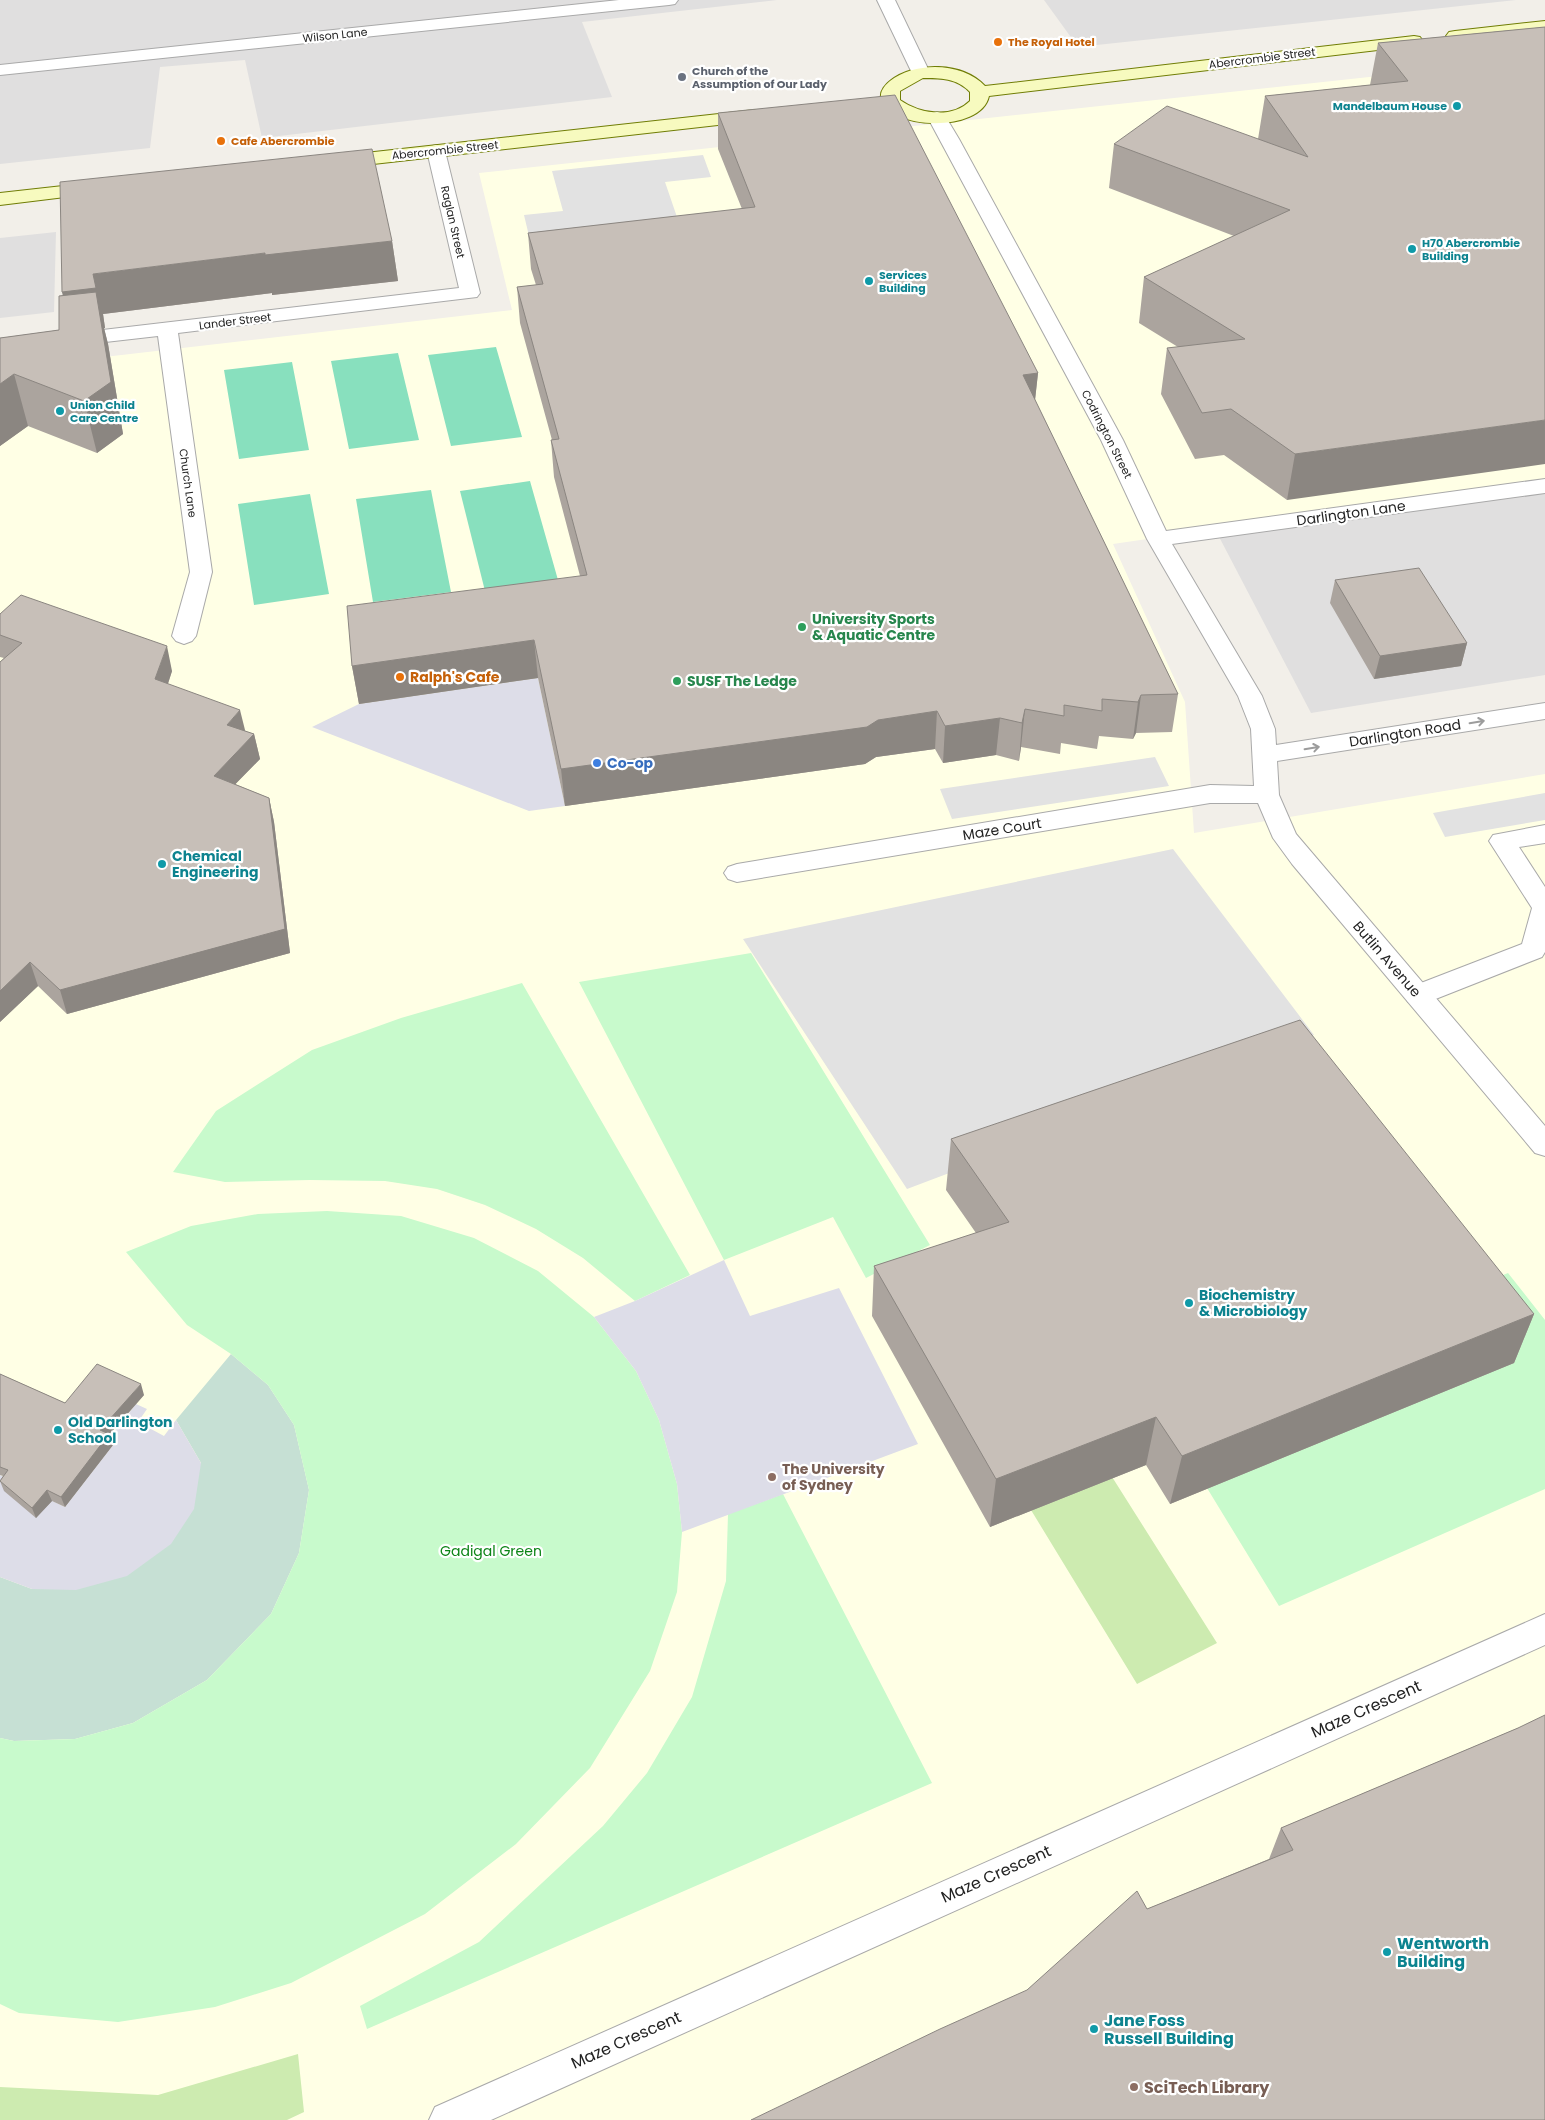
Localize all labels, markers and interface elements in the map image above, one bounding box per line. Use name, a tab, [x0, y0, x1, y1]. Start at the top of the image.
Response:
street label: Wilson Lane	[302, 24, 368, 46]
place label: The Royal Hotel	[1008, 34, 1095, 50]
marker: The Royal Hotel	[992, 36, 1004, 48]
street label: Abercrombie Street	[1208, 44, 1316, 72]
place label: Church of the Assumption of Our Lady	[692, 63, 827, 92]
marker: Church of the Assumption of Our Lady	[676, 71, 688, 83]
place label: Mandelbaum House	[1333, 98, 1447, 114]
marker: Mandelbaum House	[1451, 100, 1463, 112]
place label: Cafe Abercrombie	[231, 133, 335, 149]
marker: Cafe Abercrombie	[215, 135, 227, 147]
street label: Abercrombie Street	[391, 136, 499, 164]
street label: Raglan Street	[437, 184, 469, 260]
place label: H70 Abercrombie Building	[1422, 235, 1520, 264]
marker: H70 Abercrombie Building	[1406, 243, 1418, 255]
place label: Services Building	[879, 267, 927, 296]
marker: Services Building	[863, 275, 875, 287]
street label: Lander Street	[198, 309, 272, 333]
street label: Codrington Street	[1078, 387, 1136, 481]
place label: Union Child Care Centre	[70, 397, 138, 426]
marker: Union Child Care Centre	[54, 405, 66, 417]
street label: Church Lane	[175, 448, 201, 519]
street label: Darlington Lane	[1295, 495, 1407, 531]
place label: University Sports & Aquatic Centre	[812, 609, 936, 645]
marker: University Sports & Aquatic Centre	[796, 621, 808, 633]
place label: Ralph's Cafe	[410, 667, 500, 687]
marker: Ralph's Cafe	[394, 671, 406, 683]
place label: SUSF The Ledge	[687, 671, 797, 691]
marker: SUSF The Ledge	[671, 675, 683, 687]
street label: Darlington Road	[1348, 714, 1462, 752]
one-way arrow	[1469, 716, 1485, 726]
one-way arrow	[1304, 742, 1320, 752]
place label: Co-op	[607, 753, 654, 773]
marker: Co-op	[591, 757, 603, 769]
street label: Maze Court	[961, 813, 1043, 845]
place label: Chemical Engineering	[172, 846, 258, 882]
marker: Chemical Engineering	[156, 858, 168, 870]
street label: Butlin Avenue	[1348, 917, 1426, 1002]
place label: Biochemistry & Microbiology	[1199, 1285, 1308, 1321]
marker: Biochemistry & Microbiology	[1183, 1297, 1195, 1309]
place label: Old Darlington School	[68, 1412, 173, 1448]
marker: Old Darlington School	[52, 1424, 64, 1436]
place label: The University of Sydney	[782, 1459, 885, 1495]
marker: The University of Sydney	[766, 1471, 778, 1483]
park label: Gadigal Green	[440, 1541, 542, 1561]
street label: Maze Crescent	[1307, 1674, 1425, 1744]
street label: Maze Crescent	[937, 1839, 1055, 1909]
place label: Wentworth Building	[1397, 1932, 1489, 1973]
marker: Wentworth Building	[1381, 1946, 1393, 1958]
street label: Maze Crescent	[567, 2005, 685, 2075]
place label: Jane Foss Russell Building	[1104, 2009, 1234, 2050]
marker: Jane Foss Russell Building	[1088, 2023, 1100, 2035]
place label: SciTech Library	[1144, 2076, 1270, 2099]
marker: SciTech Library	[1128, 2081, 1140, 2093]

